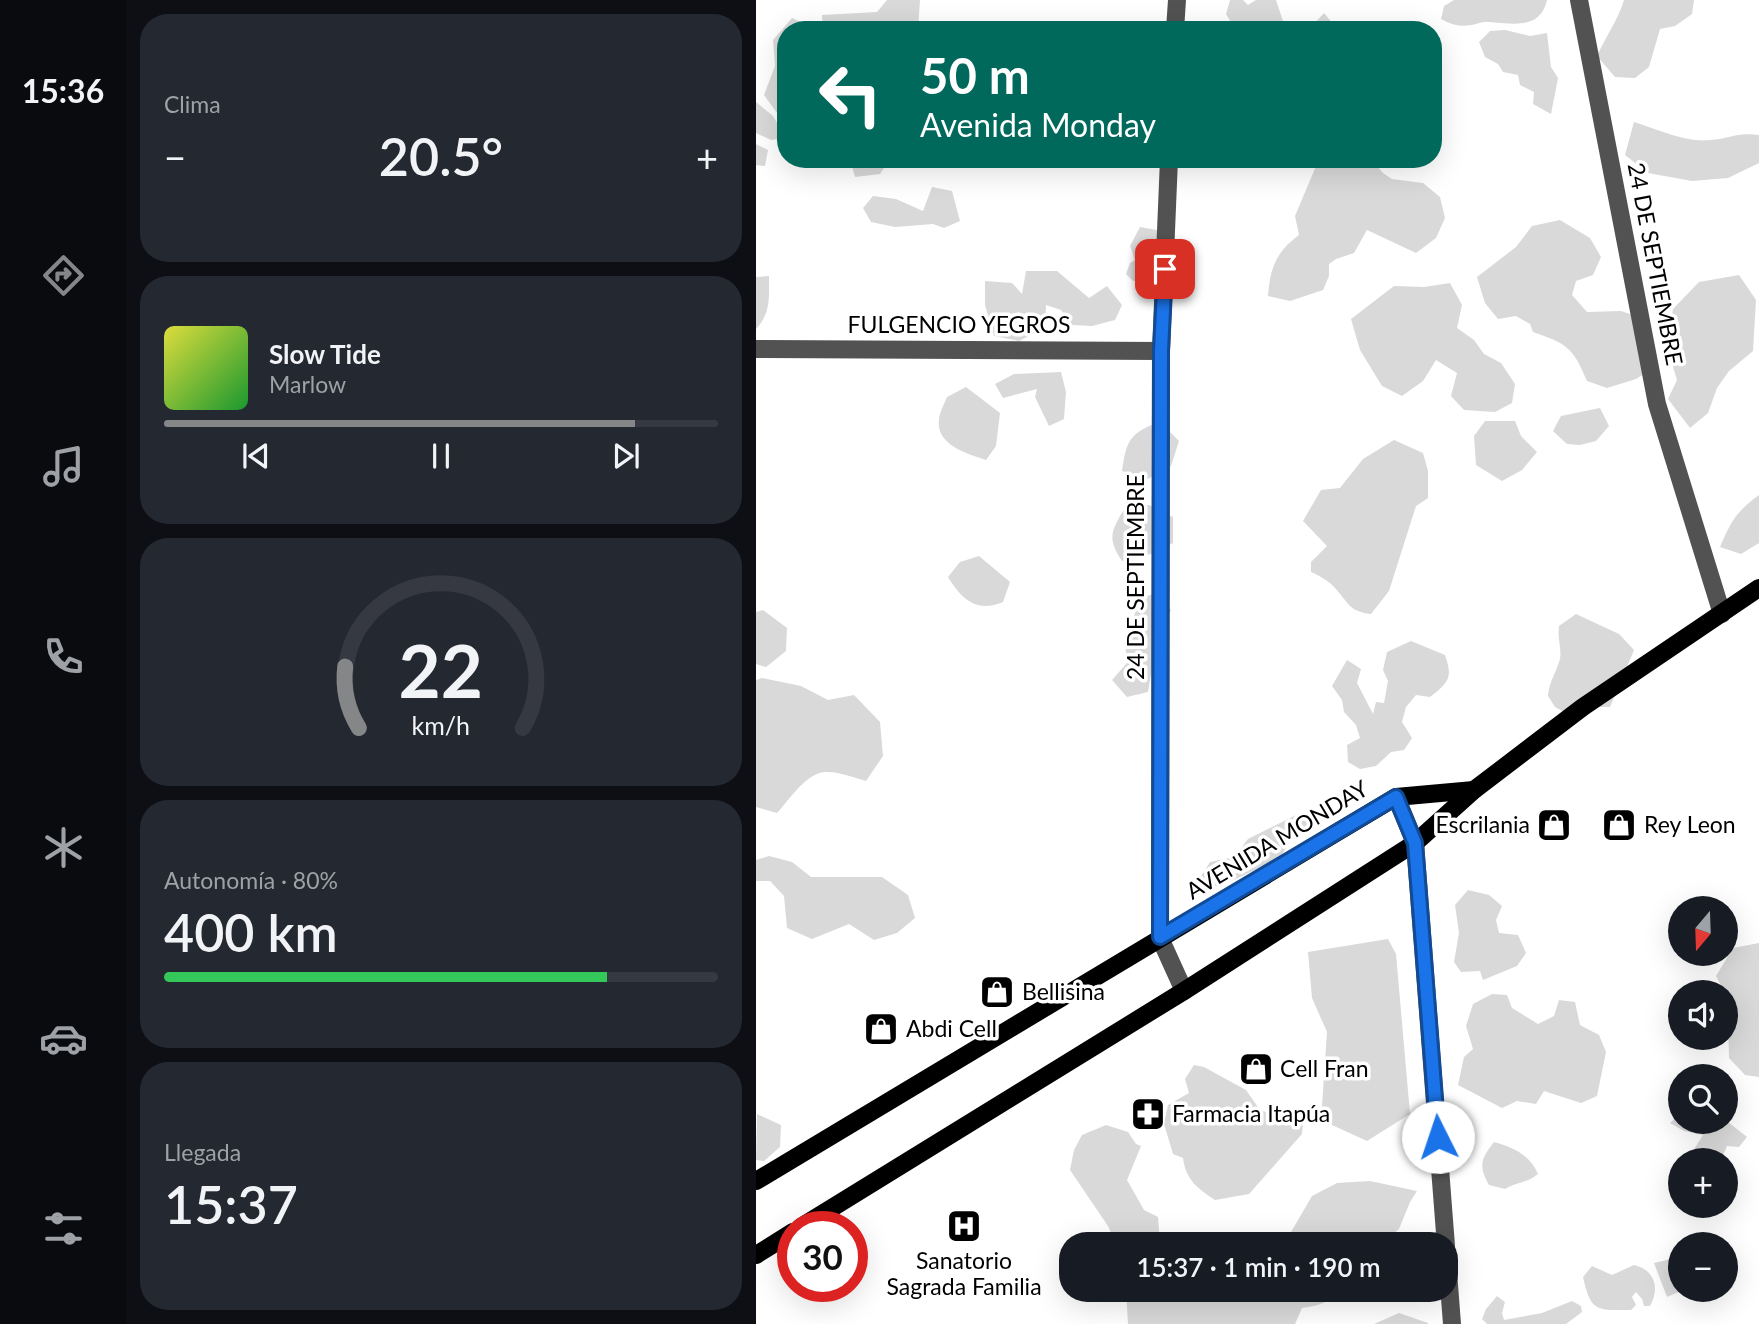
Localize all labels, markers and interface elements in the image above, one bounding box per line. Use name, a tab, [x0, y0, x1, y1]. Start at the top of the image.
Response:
text: 50 m	[920, 46, 1030, 104]
icon: left	[805, 49, 896, 140]
text: 15:36	[22, 71, 104, 110]
text: Clima	[164, 90, 221, 118]
text: Avenida Monday	[920, 105, 1156, 144]
text: 20.5°	[379, 125, 503, 187]
text: −	[164, 134, 186, 180]
text: +	[696, 134, 718, 180]
street label: 24 DE SEPTIEMBRE	[1623, 160, 1689, 368]
pin	[1135, 239, 1195, 299]
icon: arrive	[1146, 250, 1184, 288]
icon: directions	[39, 251, 88, 300]
street label: FULGENCIO YEGROS	[847, 310, 1071, 338]
text: Slow Tide	[269, 338, 381, 370]
text: Marlow	[269, 370, 346, 398]
icon: previous	[237, 437, 275, 475]
icon: pause	[422, 437, 460, 475]
icon: next	[607, 437, 645, 475]
icon: music	[39, 442, 88, 491]
street label: 24 DE SEPTIEMBRE	[1121, 474, 1149, 680]
text: 22	[399, 626, 483, 714]
icon: phone	[39, 632, 88, 681]
text: km/h	[412, 710, 470, 740]
street label: AVENIDA MONDAY	[1180, 773, 1373, 905]
shop icon: Escrilania	[1535, 806, 1573, 844]
shop icon: Rey Leon	[1600, 806, 1638, 844]
place label: Escrilania	[1435, 810, 1530, 838]
place label: Rey Leon	[1644, 810, 1736, 838]
icon: climate	[39, 823, 88, 872]
text: Autonomía · 80%	[164, 866, 338, 894]
north arrow	[1668, 896, 1738, 966]
map controls	[1668, 896, 1738, 1302]
text: 400 km	[164, 901, 338, 963]
shop icon: Bellisina	[978, 973, 1016, 1011]
place label: Bellisina	[1022, 977, 1105, 1005]
button: sound	[1668, 980, 1738, 1050]
shop icon: Abdi Cell	[862, 1010, 900, 1048]
icon: car	[39, 1014, 88, 1063]
place label: Abdi Cell	[906, 1014, 997, 1042]
shop icon: Cell Fran	[1237, 1050, 1275, 1088]
place label: Cell Fran	[1280, 1054, 1369, 1082]
button: search	[1668, 1064, 1738, 1134]
pharmacy icon: Farmacia Itapúa	[1129, 1095, 1167, 1133]
place label: Farmacia Itapúa	[1172, 1099, 1330, 1127]
position arrow	[1401, 1100, 1475, 1174]
text: Llegada	[164, 1138, 241, 1166]
button: +	[1668, 1148, 1738, 1218]
text: 15:37	[164, 1173, 298, 1235]
icon: filters	[39, 1204, 88, 1253]
hospital icon: Sanatorio Sagrada Familia	[945, 1207, 983, 1245]
speed limit sign: 30	[777, 1211, 868, 1302]
button: −	[1668, 1232, 1738, 1302]
place label: Sanatorio Sagrada Familia	[886, 1246, 1042, 1300]
text: 15:37 · 1 min · 190 m	[1136, 1251, 1381, 1283]

